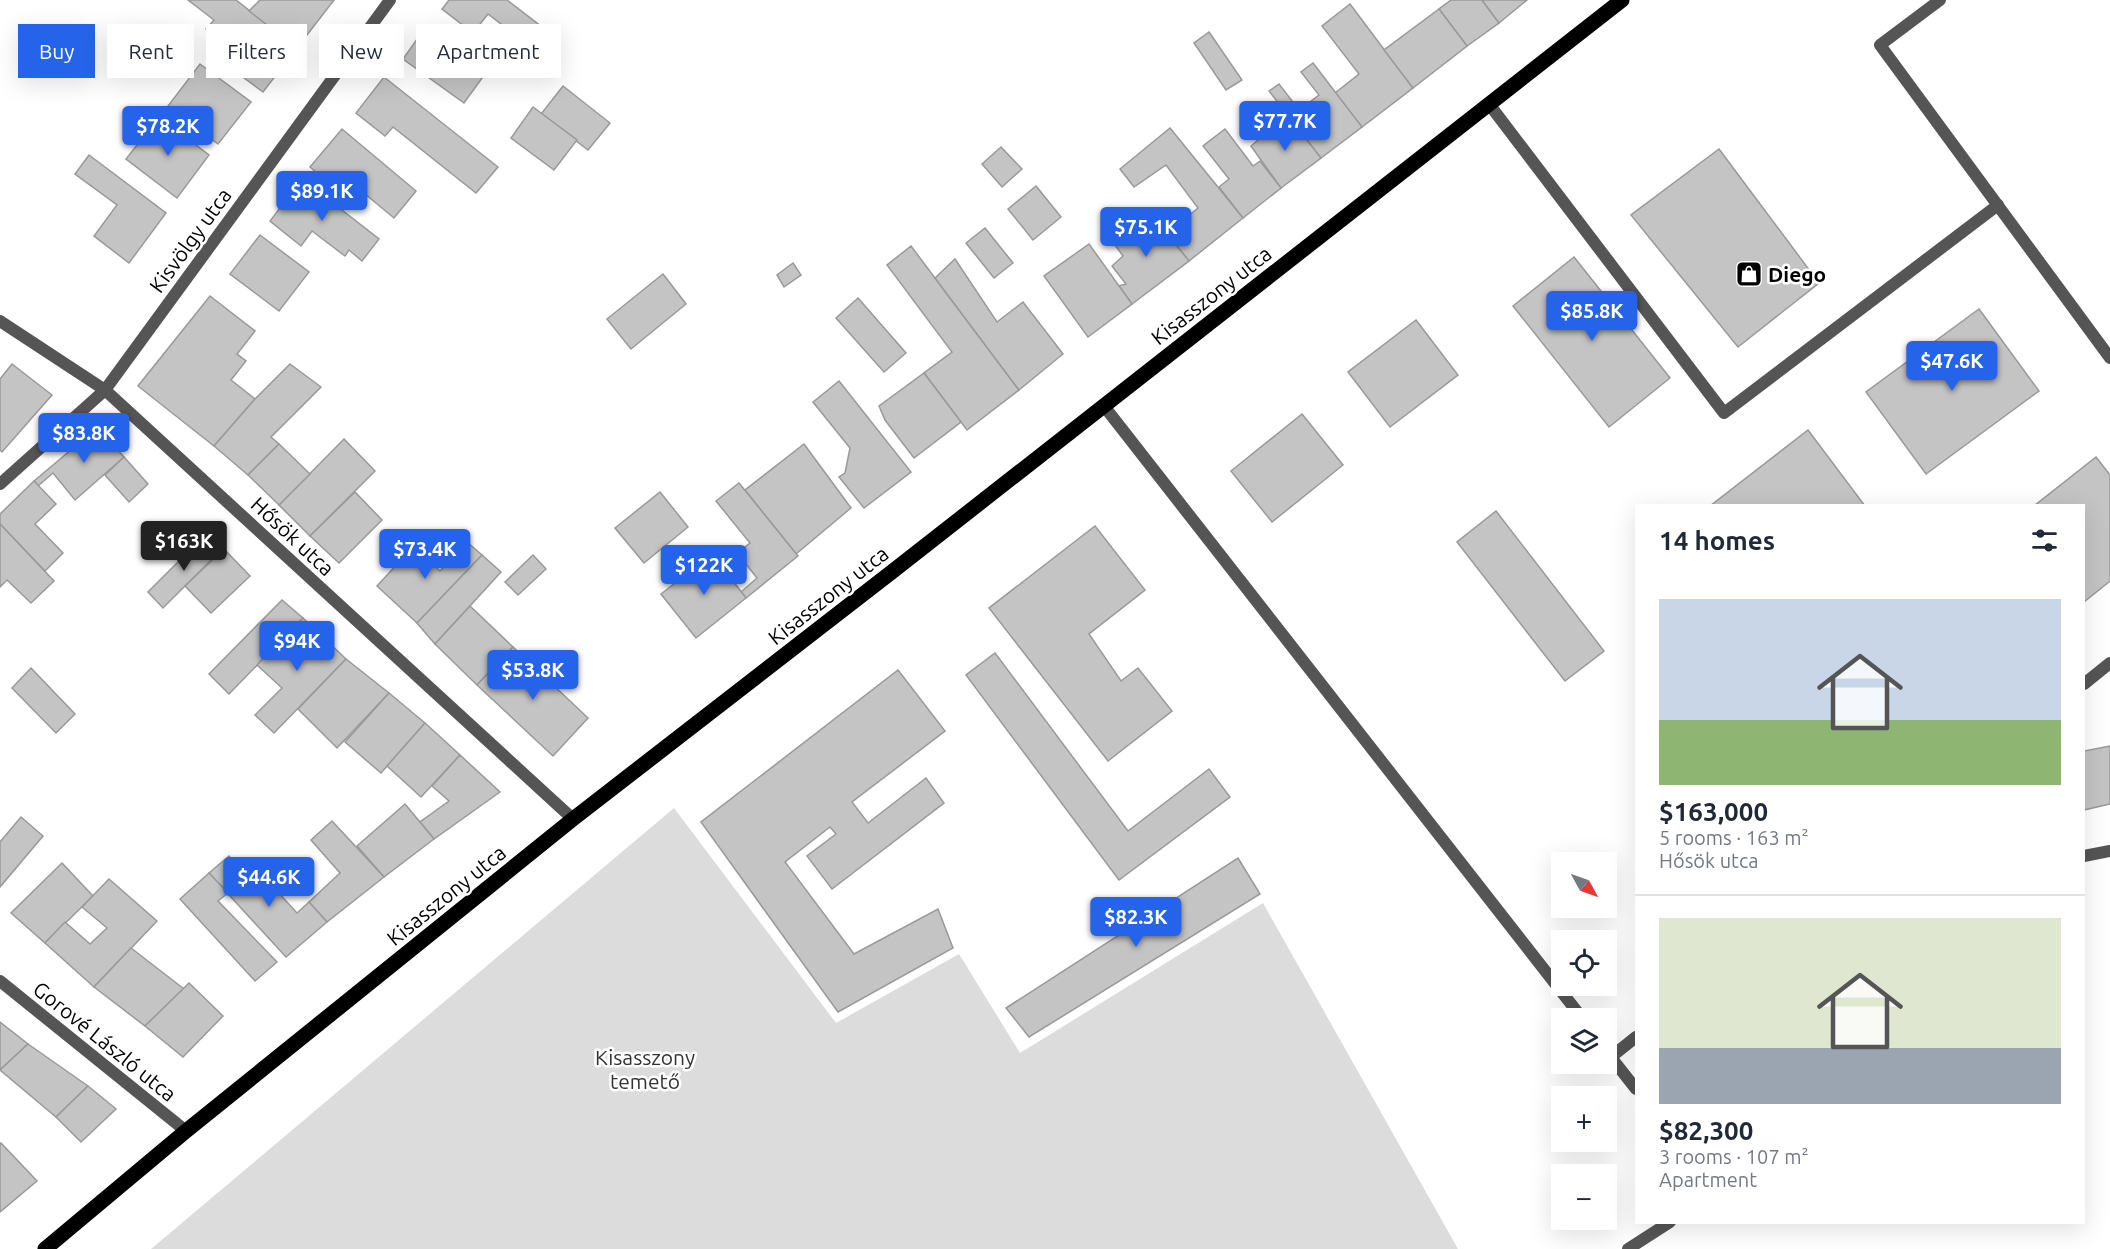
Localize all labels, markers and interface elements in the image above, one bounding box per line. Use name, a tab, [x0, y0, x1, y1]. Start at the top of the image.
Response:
chip: Buy	[18, 24, 95, 78]
chip: Rent	[107, 24, 194, 78]
chip: Filters	[206, 24, 307, 78]
chip: New	[319, 24, 404, 78]
chip: Apartment	[416, 24, 561, 78]
pin: $77.7K	[1236, 101, 1334, 152]
pin: $78.2K	[119, 106, 217, 157]
text: $77.7K	[1253, 109, 1317, 132]
text: $78.2K	[136, 114, 200, 137]
pin: $89.1K	[273, 171, 371, 222]
text: $89.1K	[290, 179, 354, 202]
street label: Kisvölgy utca	[144, 183, 236, 297]
pin: $75.1K	[1097, 207, 1195, 258]
text: $75.1K	[1114, 215, 1178, 238]
street label: Kisasszony utca	[1146, 241, 1276, 349]
shop icon: Diego	[1734, 259, 1764, 289]
place label: Diego	[1768, 262, 1826, 286]
pin: $85.8K	[1543, 291, 1641, 342]
text: $85.8K	[1560, 299, 1624, 322]
pin: $47.6K	[1903, 341, 2001, 392]
text: $47.6K	[1920, 349, 1984, 372]
pin: $83.8K	[35, 413, 133, 464]
text: $83.8K	[52, 421, 116, 444]
street label: Hősök utca	[247, 492, 339, 580]
pin: $163K	[142, 521, 226, 572]
icon: filters	[2028, 524, 2061, 557]
text: 14 homes	[1659, 526, 1775, 555]
text: $163K	[155, 529, 213, 552]
pin: $73.4K	[376, 529, 474, 580]
text: $73.4K	[393, 537, 457, 560]
street label: Kisasszony utca	[763, 541, 893, 649]
pin: $122K	[662, 545, 746, 596]
text: $122K	[675, 553, 733, 576]
pin: $94K	[261, 621, 333, 672]
text: $94K	[273, 629, 321, 652]
icon: home	[1806, 638, 1914, 746]
pin: $53.8K	[484, 650, 582, 701]
text: $53.8K	[501, 658, 565, 681]
text: $163,000	[1659, 797, 1768, 826]
text: 5 rooms · 163 m²	[1659, 826, 1809, 849]
street label: Kisasszony utca	[382, 840, 510, 950]
text: Hősök utca	[1659, 849, 1758, 872]
north arrow	[1551, 852, 1617, 918]
map controls	[1551, 852, 1617, 1230]
pin: $44.6K	[220, 857, 318, 908]
text: $44.6K	[237, 865, 301, 888]
pin: $82.3K	[1087, 897, 1185, 948]
text: $82.3K	[1104, 905, 1168, 928]
button: locate	[1551, 930, 1617, 996]
icon: home	[1806, 957, 1914, 1065]
street label: Gorové László utca	[29, 976, 181, 1106]
button: layers	[1551, 1008, 1617, 1074]
park label: Kisasszony temető	[595, 1045, 695, 1093]
button: +	[1551, 1086, 1617, 1152]
text: $82,300	[1659, 1116, 1753, 1145]
text: 3 rooms · 107 m²	[1659, 1145, 1809, 1168]
button: −	[1551, 1164, 1617, 1230]
text: Apartment	[1659, 1168, 1757, 1191]

